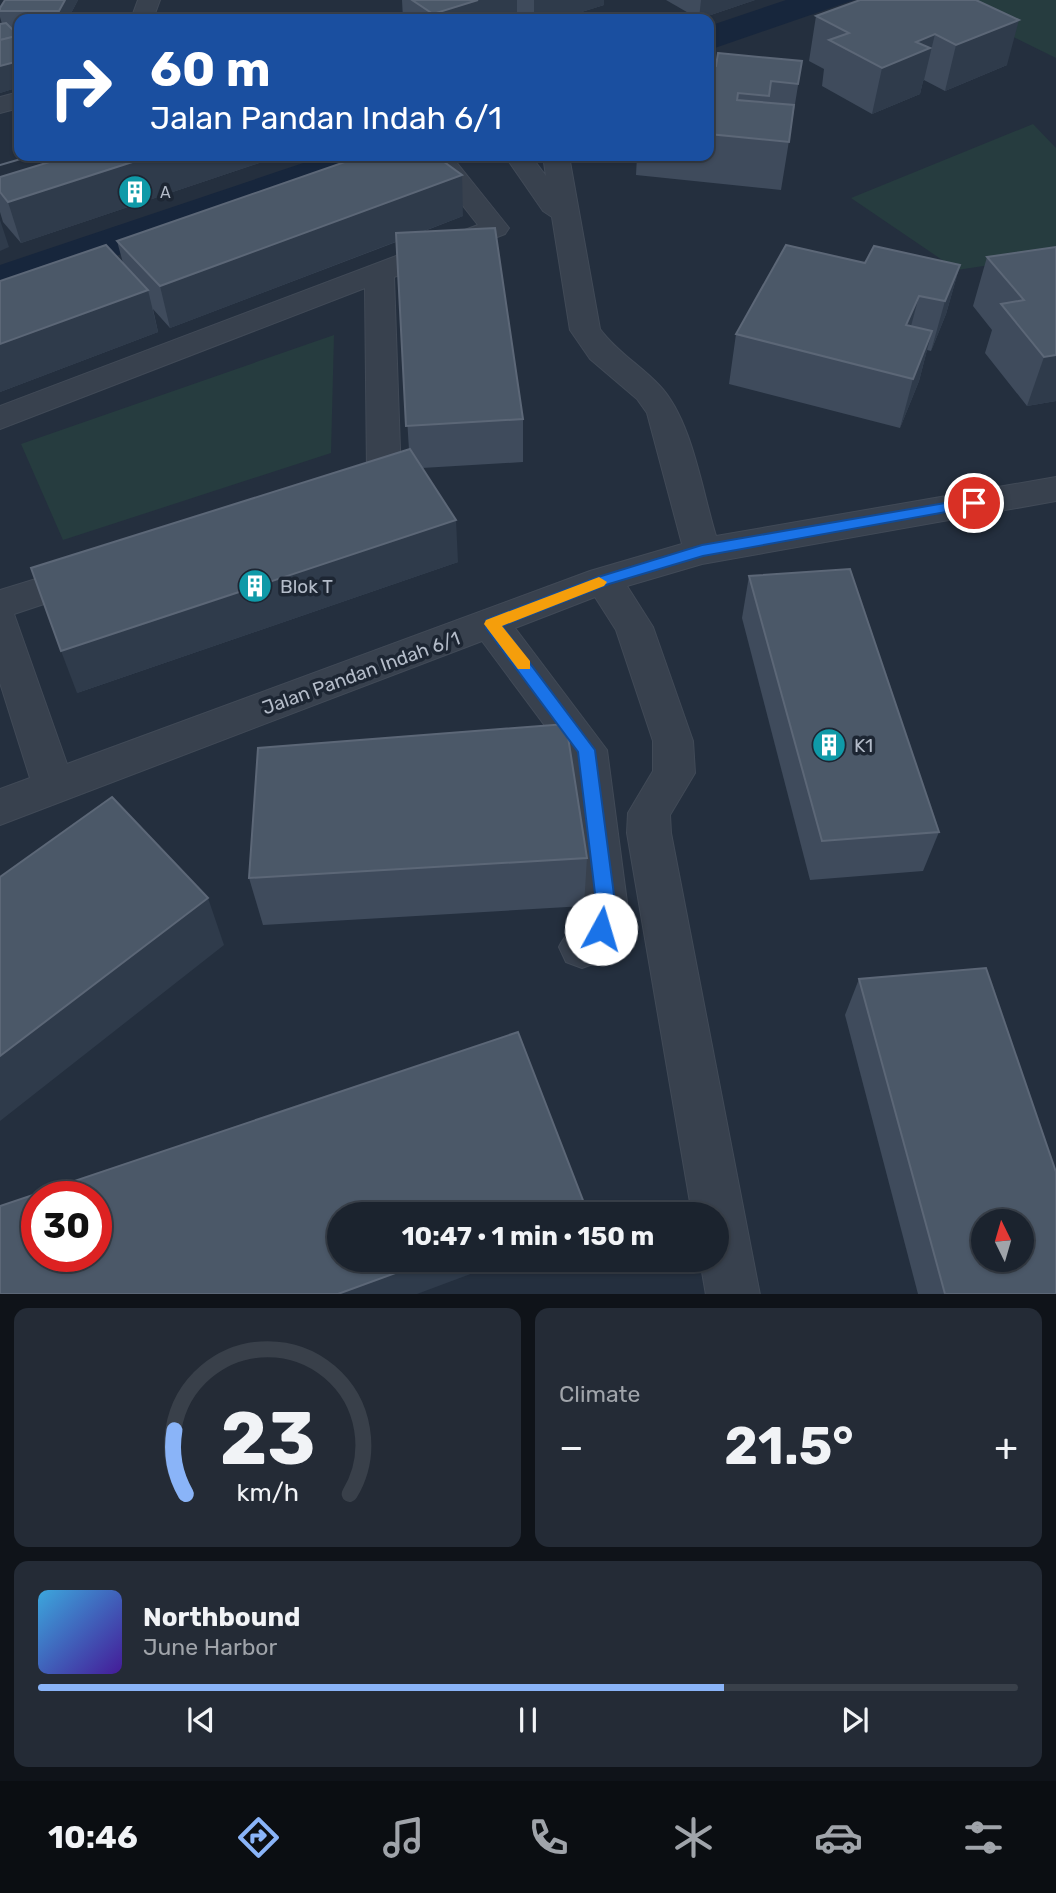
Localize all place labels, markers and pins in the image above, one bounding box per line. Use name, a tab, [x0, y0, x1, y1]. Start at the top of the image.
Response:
building icon: A	[116, 173, 154, 211]
place label: A	[160, 183, 171, 202]
pin	[944, 473, 1004, 533]
building icon: Blok T	[236, 567, 274, 605]
place label: Blok T	[280, 575, 333, 598]
building icon: K1	[810, 726, 848, 764]
place label: K1	[854, 734, 873, 757]

